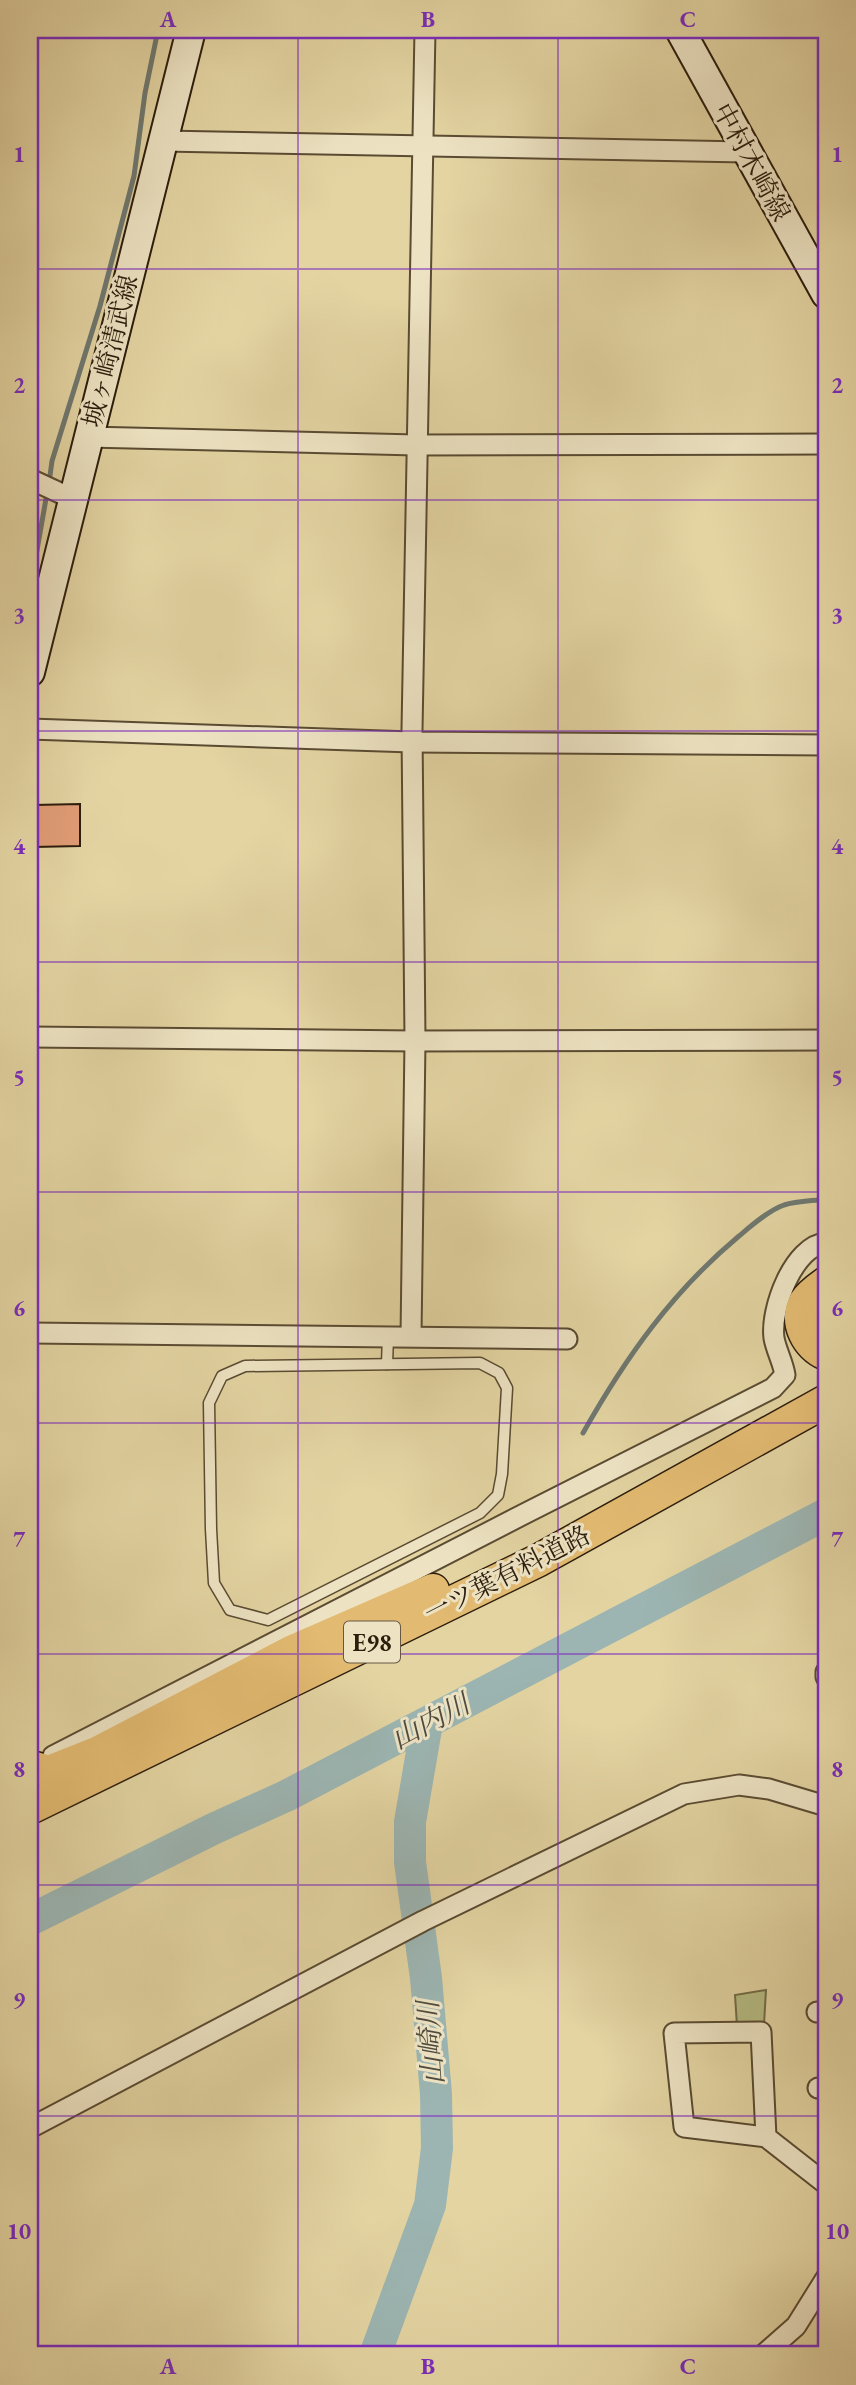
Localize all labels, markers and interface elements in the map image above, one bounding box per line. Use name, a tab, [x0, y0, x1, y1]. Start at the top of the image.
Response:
text: A	[159, 4, 177, 34]
text: B	[421, 4, 435, 34]
text: C	[680, 4, 696, 34]
street label: 中村木崎線	[706, 97, 798, 227]
text: 1	[13, 139, 25, 169]
text: 1	[831, 139, 843, 169]
street label: 城ヶ崎清武線	[75, 271, 145, 431]
text: 2	[13, 370, 25, 400]
text: 2	[831, 370, 843, 400]
text: 3	[13, 600, 25, 630]
text: 3	[831, 600, 843, 630]
text: 4	[13, 831, 26, 861]
text: 4	[831, 831, 844, 861]
text: 5	[13, 1062, 25, 1092]
text: 5	[831, 1062, 843, 1092]
text: 6	[13, 1293, 25, 1323]
text: 6	[831, 1293, 843, 1323]
street label: 一ツ葉有料道路	[418, 1518, 596, 1630]
text: 7	[13, 1524, 26, 1554]
text: 7	[831, 1524, 844, 1554]
road number: E98	[344, 1622, 400, 1662]
water label: 山内川	[384, 1684, 478, 1757]
text: 8	[13, 1754, 25, 1784]
text: 8	[831, 1754, 843, 1784]
text: 9	[13, 1985, 25, 2015]
text: 9	[831, 1985, 843, 2015]
water label: 山崎川	[409, 1997, 451, 2086]
text: 10	[7, 2216, 31, 2246]
text: 10	[825, 2216, 849, 2246]
text: A	[159, 2351, 177, 2381]
text: B	[421, 2351, 435, 2381]
text: C	[680, 2351, 696, 2381]

